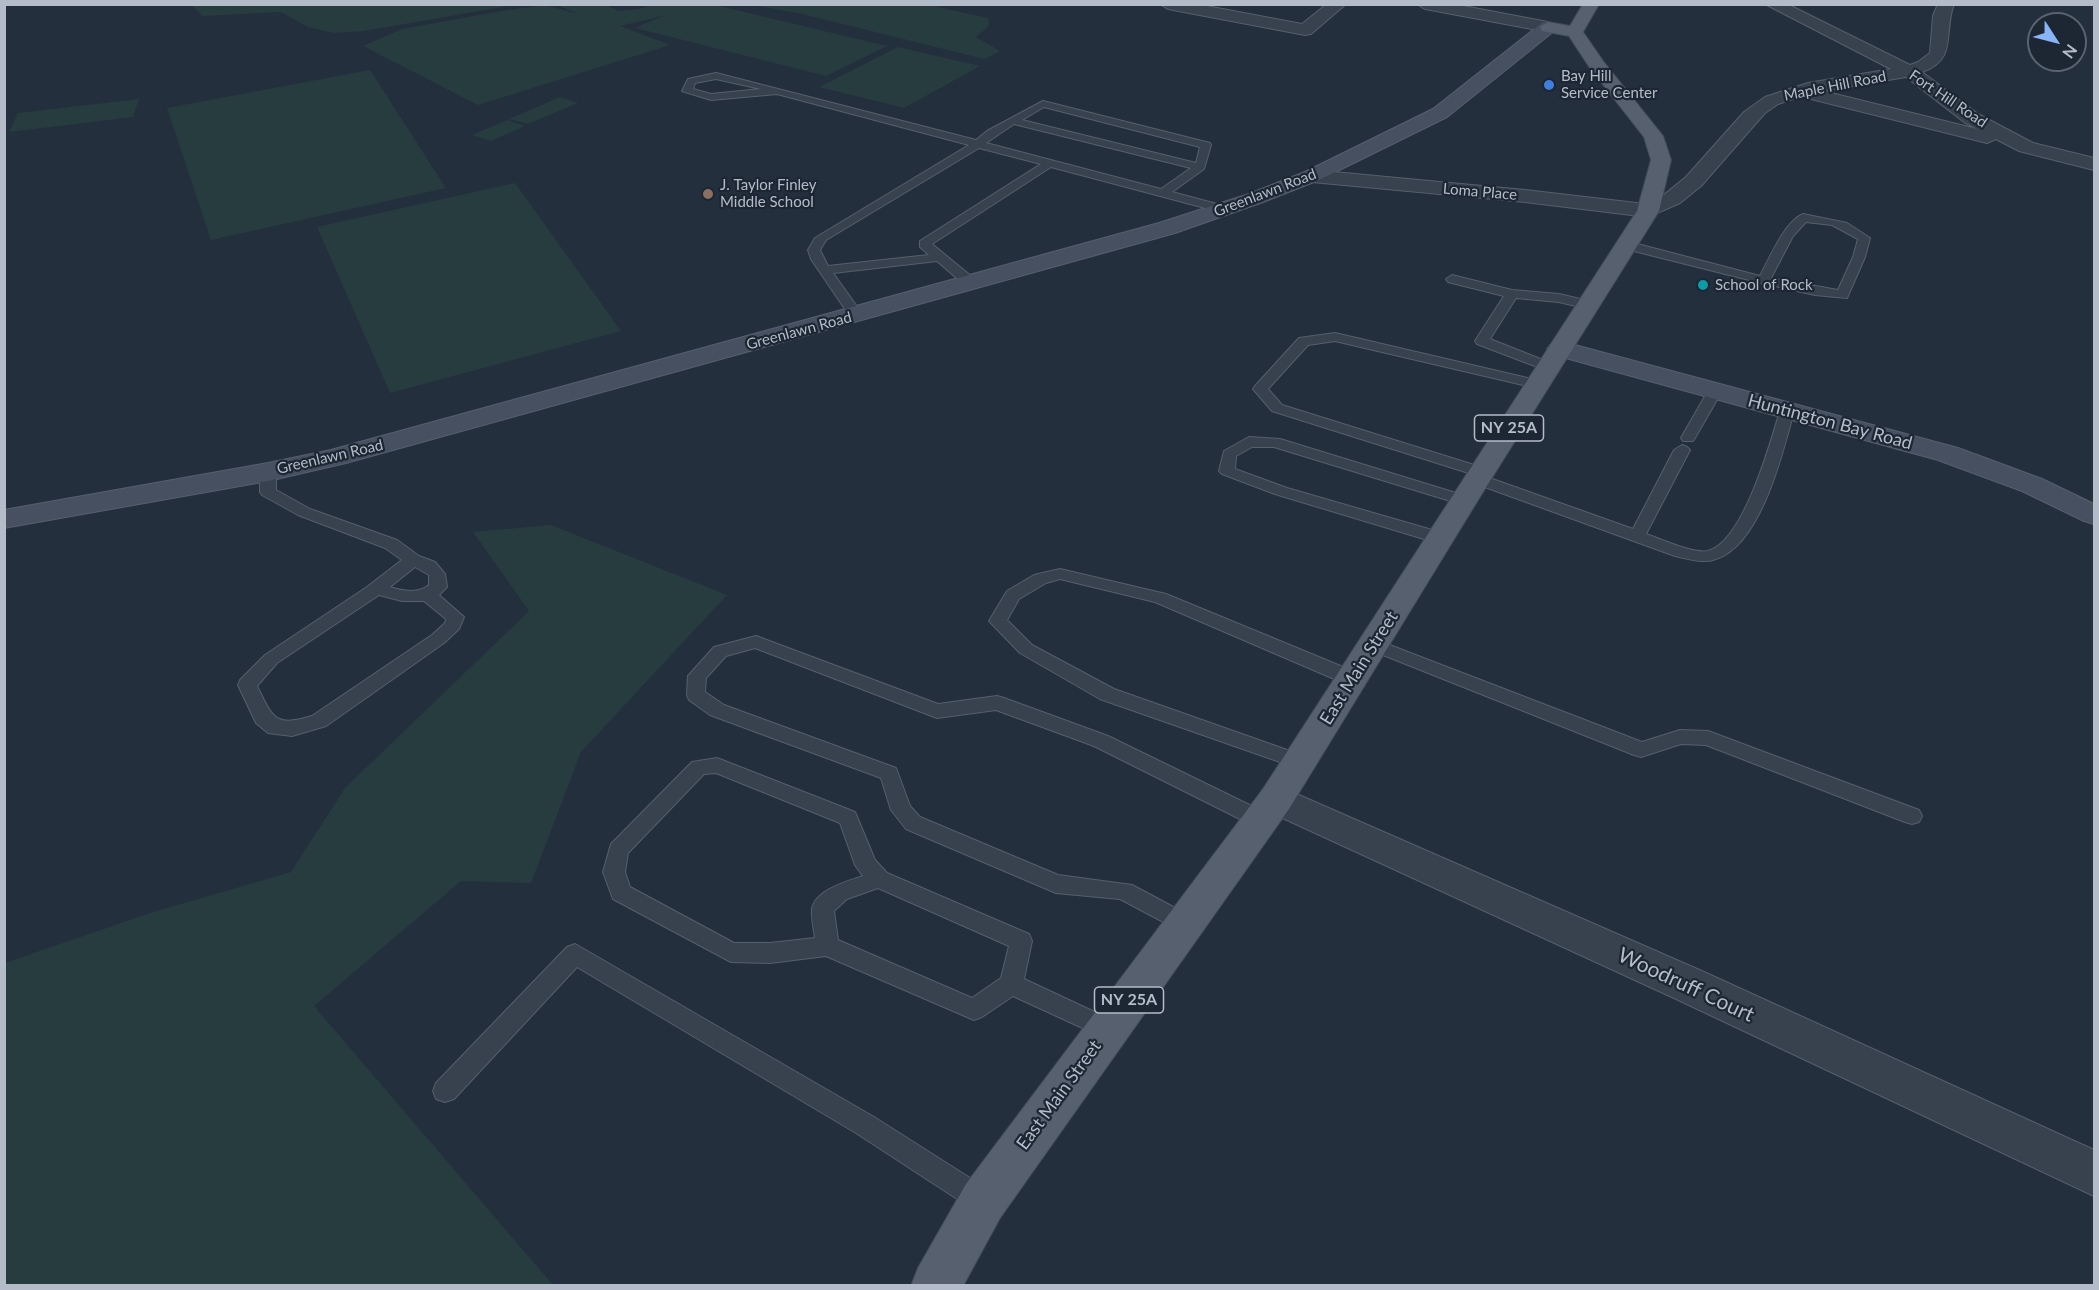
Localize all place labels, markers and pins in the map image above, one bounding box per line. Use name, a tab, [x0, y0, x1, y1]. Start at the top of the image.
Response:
place label: Bay Hill Service Center	[1561, 67, 1657, 102]
marker: Bay Hill Service Center	[1542, 78, 1556, 92]
place label: J. Taylor Finley Middle School	[720, 176, 817, 211]
marker: J. Taylor Finley Middle School	[701, 187, 715, 201]
place label: School of Rock	[1715, 276, 1813, 294]
marker: School of Rock	[1696, 278, 1710, 292]

